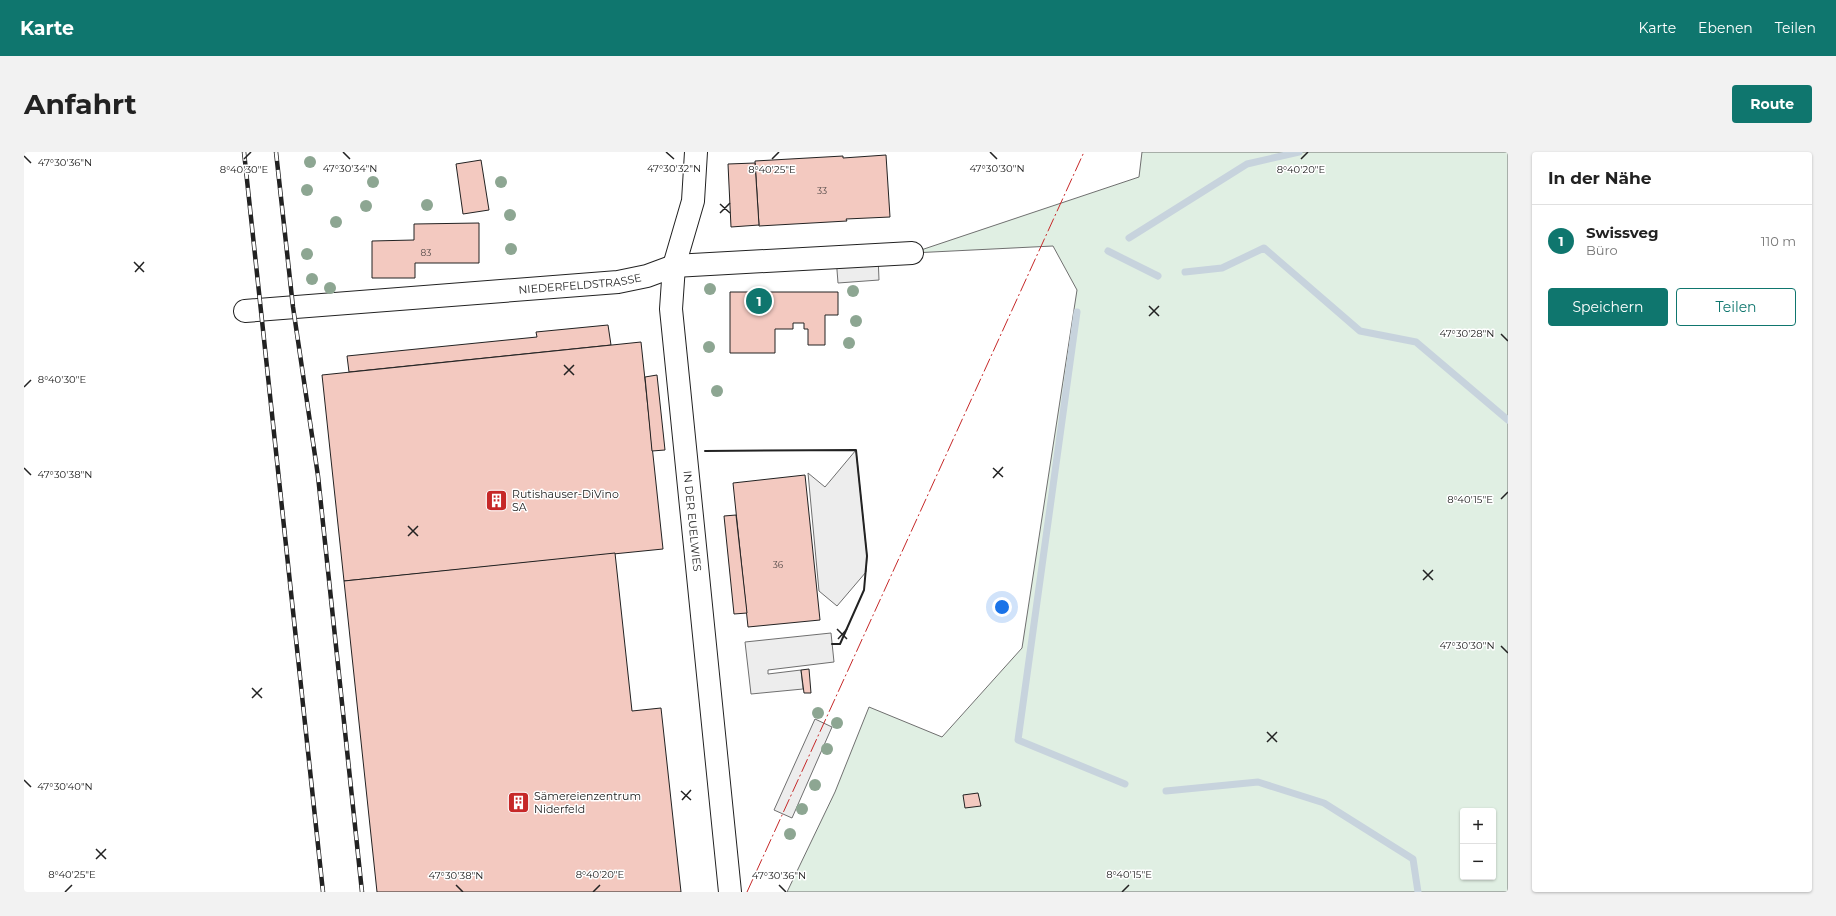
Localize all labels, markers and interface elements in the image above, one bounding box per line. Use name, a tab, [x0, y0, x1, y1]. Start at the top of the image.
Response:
text: Karte	[20, 17, 74, 40]
text: Karte	[1638, 19, 1676, 37]
text: Ebenen	[1698, 19, 1753, 37]
text: Teilen	[1775, 19, 1816, 37]
button: Route	[1732, 85, 1812, 123]
text: Anfahrt	[24, 87, 137, 121]
text: 47°30'36"N	[38, 156, 92, 169]
text: 47°30'34"N	[323, 162, 377, 175]
text: 47°30'32"N	[647, 162, 701, 175]
text: 47°30'30"N	[969, 162, 1025, 175]
text: 8°40'30"E	[220, 163, 269, 176]
text: 8°40'25"E	[748, 163, 796, 176]
text: 8°40'20"E	[1277, 163, 1326, 176]
text: In der Nähe	[1548, 168, 1652, 188]
house number: 33	[817, 185, 827, 196]
text: Swissveg	[1586, 223, 1658, 242]
text: 1	[1558, 233, 1564, 249]
text: 110 m	[1761, 233, 1796, 249]
text: Büro	[1586, 242, 1618, 258]
house number: 83	[421, 247, 431, 258]
street label: NIEDERFELDSTRASSE	[518, 270, 643, 297]
pin: 1	[746, 286, 772, 316]
button: Speichern	[1548, 288, 1668, 326]
button: Teilen	[1676, 288, 1796, 326]
text: 47°30'28"N	[1440, 327, 1494, 340]
text: 8°40'30"E	[38, 373, 87, 386]
text: 47°30'38"N	[38, 468, 92, 481]
street label: IN DER EUELWIES	[680, 470, 705, 572]
building icon: Rutishauser-DiVino SA	[483, 487, 509, 513]
place label: Rutishauser-DiVino SA	[512, 487, 619, 514]
text: 8°40'15"E	[1447, 493, 1493, 506]
house number: 36	[773, 559, 784, 570]
your location	[992, 597, 1012, 617]
text: 47°30'30"N	[1439, 639, 1495, 652]
text: 47°30'40"N	[37, 780, 93, 793]
building icon: Sämereienzentrum Niderfeld	[506, 789, 532, 815]
place label: Sämereienzentrum Niderfeld	[534, 789, 641, 816]
map controls	[1460, 808, 1496, 880]
button: +	[1460, 808, 1496, 844]
button: −	[1460, 844, 1496, 880]
text: 8°40'25"E	[48, 868, 96, 881]
text: 8°40'20"E	[576, 868, 625, 881]
text: 8°40'15"E	[1106, 868, 1152, 881]
text: 47°30'38"N	[429, 869, 483, 882]
text: 47°30'36"N	[752, 869, 806, 882]

